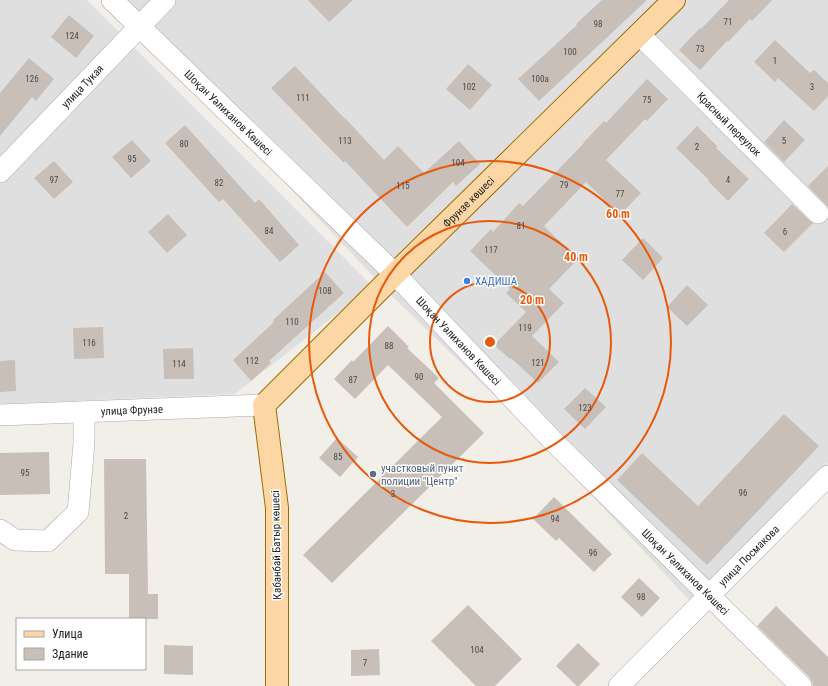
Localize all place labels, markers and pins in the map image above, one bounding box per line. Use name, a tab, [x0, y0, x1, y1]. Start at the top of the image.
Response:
place label: ХАДИША	[475, 275, 518, 288]
marker: ХАДИША	[462, 276, 472, 286]
centre of rings	[483, 335, 497, 349]
place label: участковый пункт полиции "Центр"	[381, 462, 464, 488]
marker: участковый пункт полиции "Центр"	[368, 469, 378, 479]

